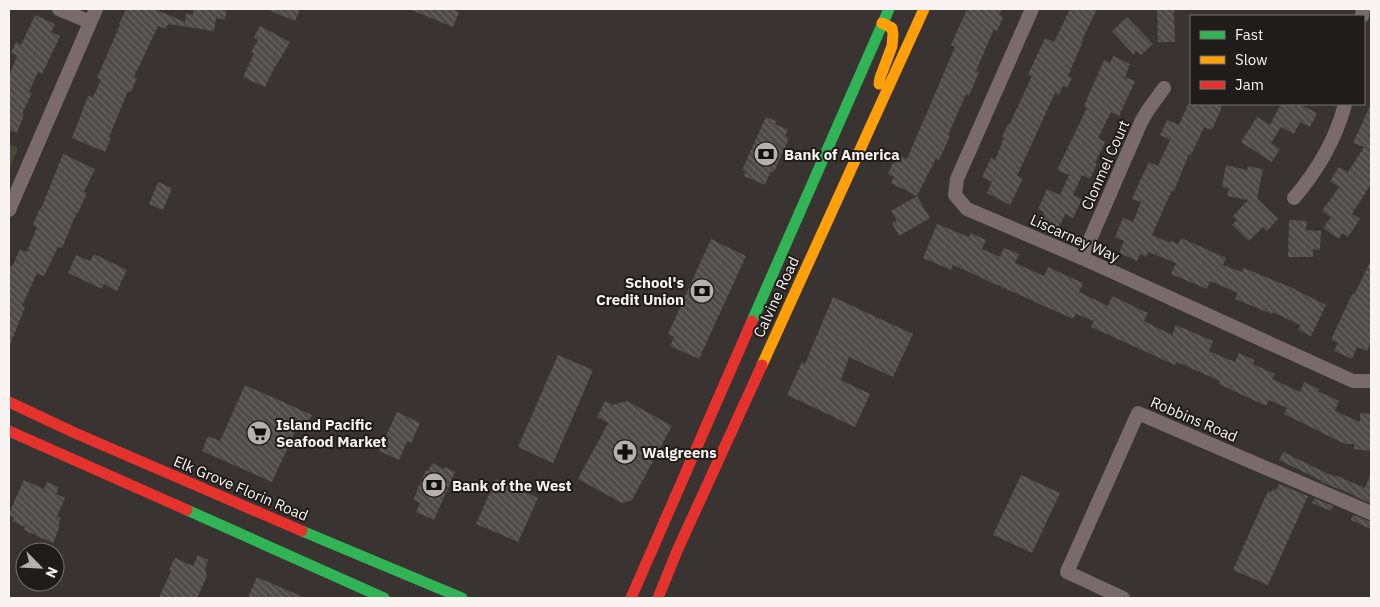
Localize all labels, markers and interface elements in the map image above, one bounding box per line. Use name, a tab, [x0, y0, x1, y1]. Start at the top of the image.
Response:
legend	[1190, 15, 1365, 105]
text: Fast	[1235, 25, 1263, 44]
text: Slow	[1235, 50, 1268, 69]
text: Jam	[1235, 75, 1264, 94]
street label: Clonmel Court	[1077, 117, 1133, 213]
bank icon: Bank of America	[753, 141, 779, 167]
place label: Bank of America	[784, 145, 900, 164]
street label: Liscarney Way	[1027, 210, 1123, 266]
street label: Calvine Road	[749, 253, 803, 341]
place label: School's Credit Union	[596, 273, 684, 309]
bank icon: School's Credit Union	[689, 278, 715, 304]
street label: Robbins Road	[1148, 392, 1240, 446]
place label: Island Pacific Seafood Market	[276, 415, 387, 451]
supermarket icon: Island Pacific Seafood Market	[246, 420, 272, 446]
pharmacy icon: Walgreens	[612, 439, 638, 465]
place label: Walgreens	[642, 443, 717, 462]
street label: Elk Grove Florin Road	[171, 451, 311, 525]
bank icon: Bank of the West	[421, 472, 447, 498]
place label: Bank of the West	[452, 476, 572, 495]
north arrow	[15, 542, 65, 592]
text: N	[42, 564, 62, 581]

